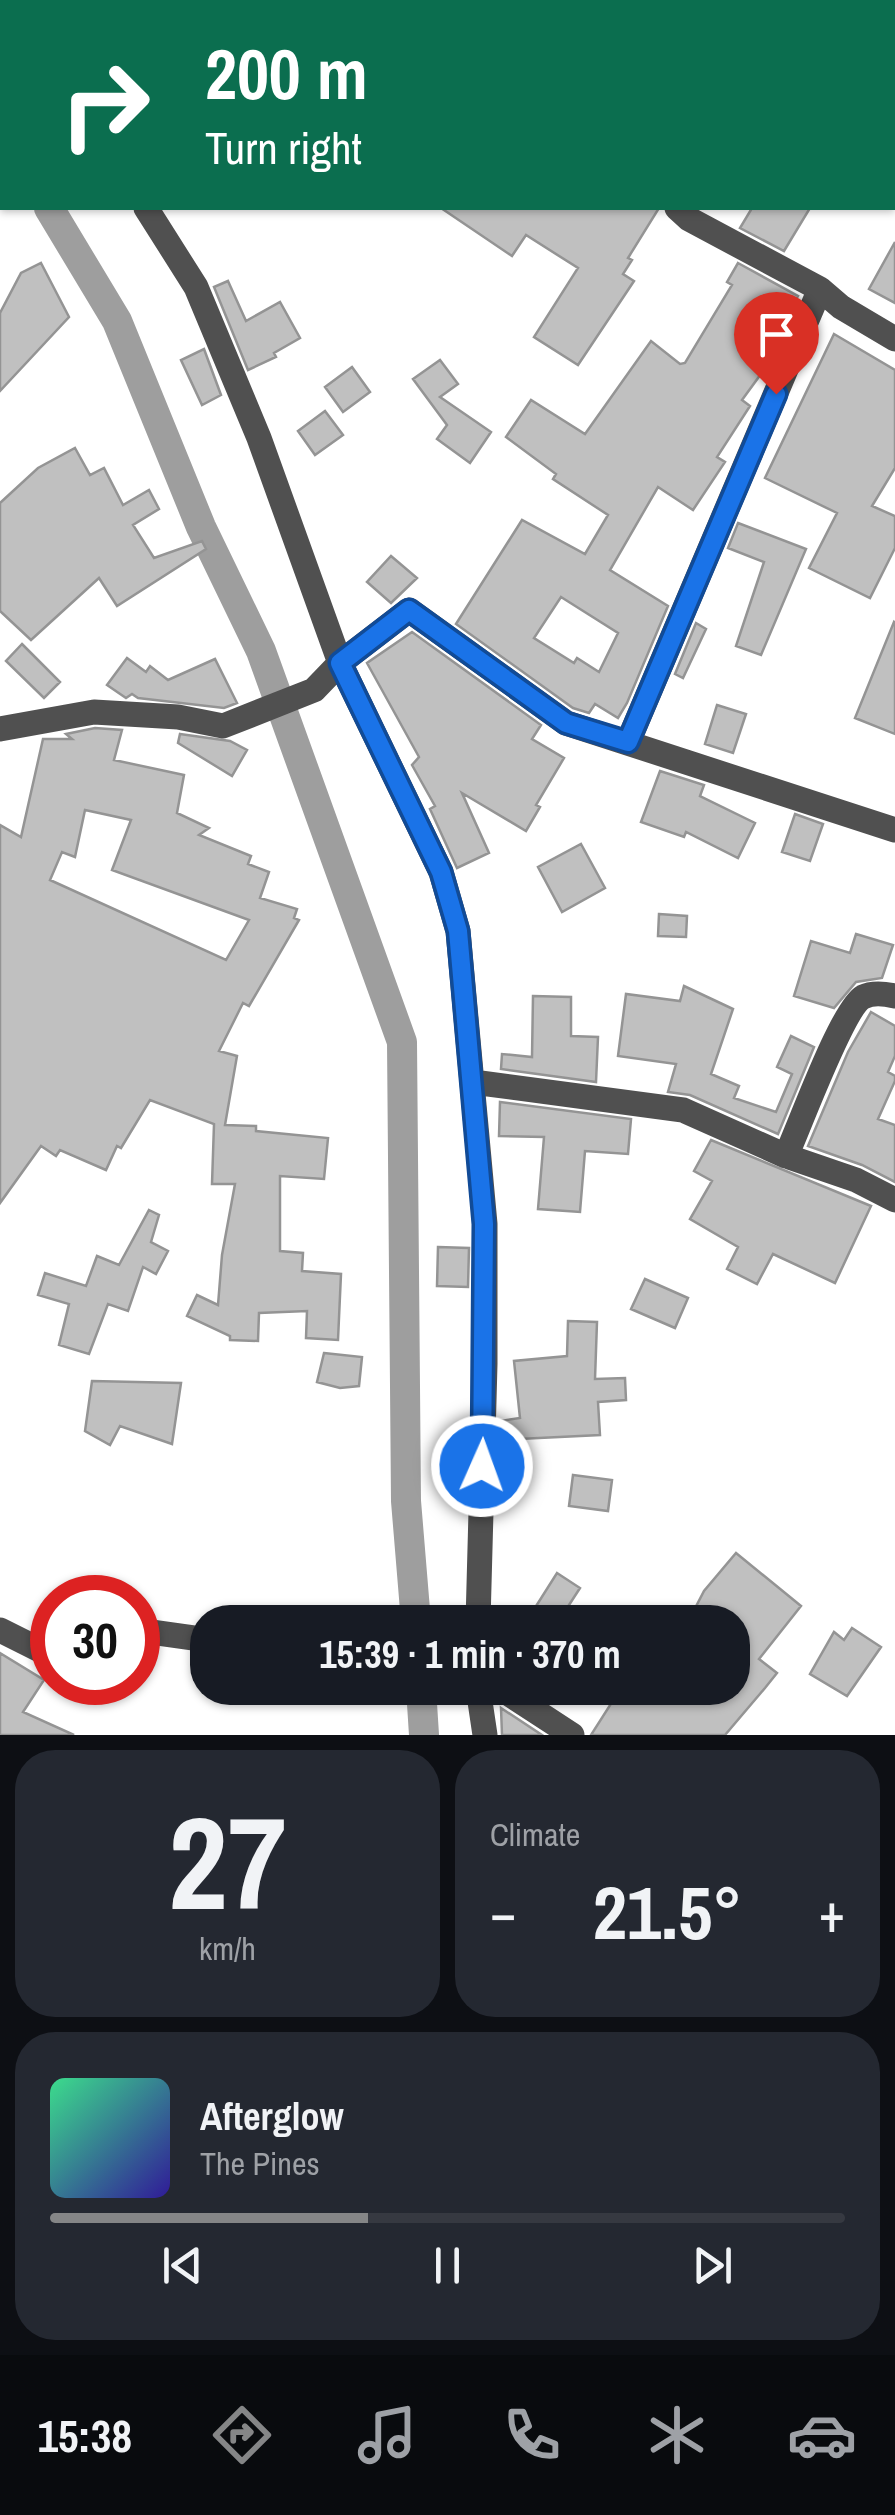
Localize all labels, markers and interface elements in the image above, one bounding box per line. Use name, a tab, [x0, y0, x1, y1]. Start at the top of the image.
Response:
text: 200 m	[205, 27, 368, 121]
icon: right	[40, 40, 170, 170]
text: Turn right	[205, 117, 362, 178]
pin	[734, 292, 819, 395]
icon: arrive	[749, 307, 804, 362]
position arrow	[430, 1414, 534, 1518]
speed limit sign: 30	[30, 1575, 160, 1705]
text: 15:39 · 1 min · 370 m	[319, 1629, 621, 1680]
text: 27	[168, 1774, 287, 1950]
text: Climate	[490, 1813, 580, 1856]
text: 21.5°	[593, 1861, 742, 1962]
text: −	[490, 1875, 516, 1949]
text: +	[819, 1875, 845, 1949]
text: km/h	[199, 1927, 256, 1970]
text: Afterglow	[200, 2091, 344, 2142]
text: The Pines	[200, 2142, 320, 2185]
icon: previous	[155, 2238, 210, 2293]
icon: pause	[420, 2238, 475, 2293]
icon: next	[685, 2238, 740, 2293]
icon: directions	[207, 2400, 277, 2470]
icon: music	[352, 2400, 422, 2470]
icon: phone	[497, 2400, 567, 2470]
icon: climate	[642, 2400, 712, 2470]
icon: car	[787, 2400, 857, 2470]
text: 15:38	[38, 2405, 132, 2466]

